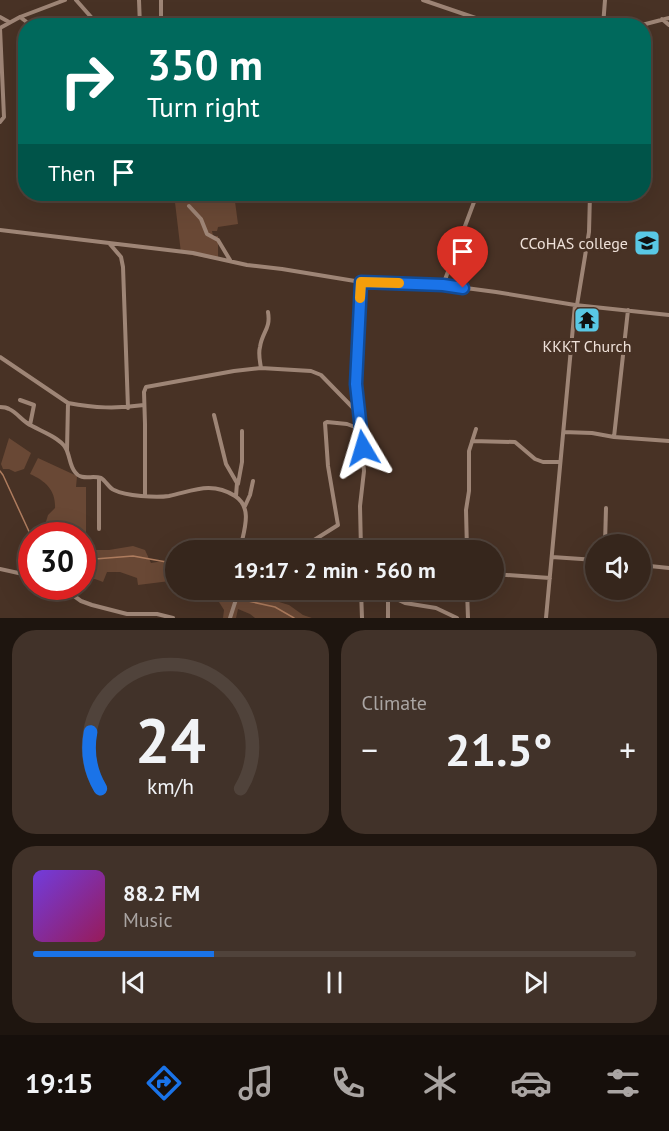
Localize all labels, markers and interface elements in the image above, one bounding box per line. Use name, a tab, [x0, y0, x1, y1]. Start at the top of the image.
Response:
text: 350 m	[147, 37, 263, 92]
icon: right	[48, 42, 126, 120]
text: Turn right	[147, 90, 260, 124]
icon: arrive	[107, 156, 140, 189]
text: Then	[48, 159, 95, 187]
pin	[437, 226, 488, 288]
school or university icon: CCoHAS college	[632, 228, 662, 258]
place label: CCoHAS college	[520, 233, 628, 253]
icon: arrive	[446, 235, 479, 268]
temple icon: KKKT Church	[572, 305, 602, 335]
place label: KKKT Church	[542, 336, 632, 356]
position arrow	[331, 416, 395, 480]
speed limit sign: 30	[18, 522, 96, 600]
map controls	[585, 534, 651, 600]
button: sound	[585, 534, 651, 600]
text: 19:17 · 2 min · 560 m	[233, 556, 436, 584]
text: Climate	[362, 690, 427, 716]
text: 24	[135, 699, 206, 780]
text: 21.5°	[445, 720, 552, 778]
text: −	[362, 728, 378, 771]
text: +	[619, 728, 636, 771]
text: km/h	[147, 772, 194, 800]
text: 88.2 FM	[123, 879, 200, 907]
text: Music	[123, 907, 172, 933]
icon: previous	[117, 966, 150, 999]
icon: pause	[318, 966, 351, 999]
icon: next	[519, 966, 552, 999]
icon: directions	[143, 1062, 185, 1104]
icon: music	[235, 1062, 277, 1104]
icon: phone	[327, 1062, 369, 1104]
icon: climate	[419, 1062, 461, 1104]
icon: car	[510, 1062, 552, 1104]
icon: filters	[602, 1062, 644, 1104]
text: 19:15	[25, 1066, 93, 1100]

